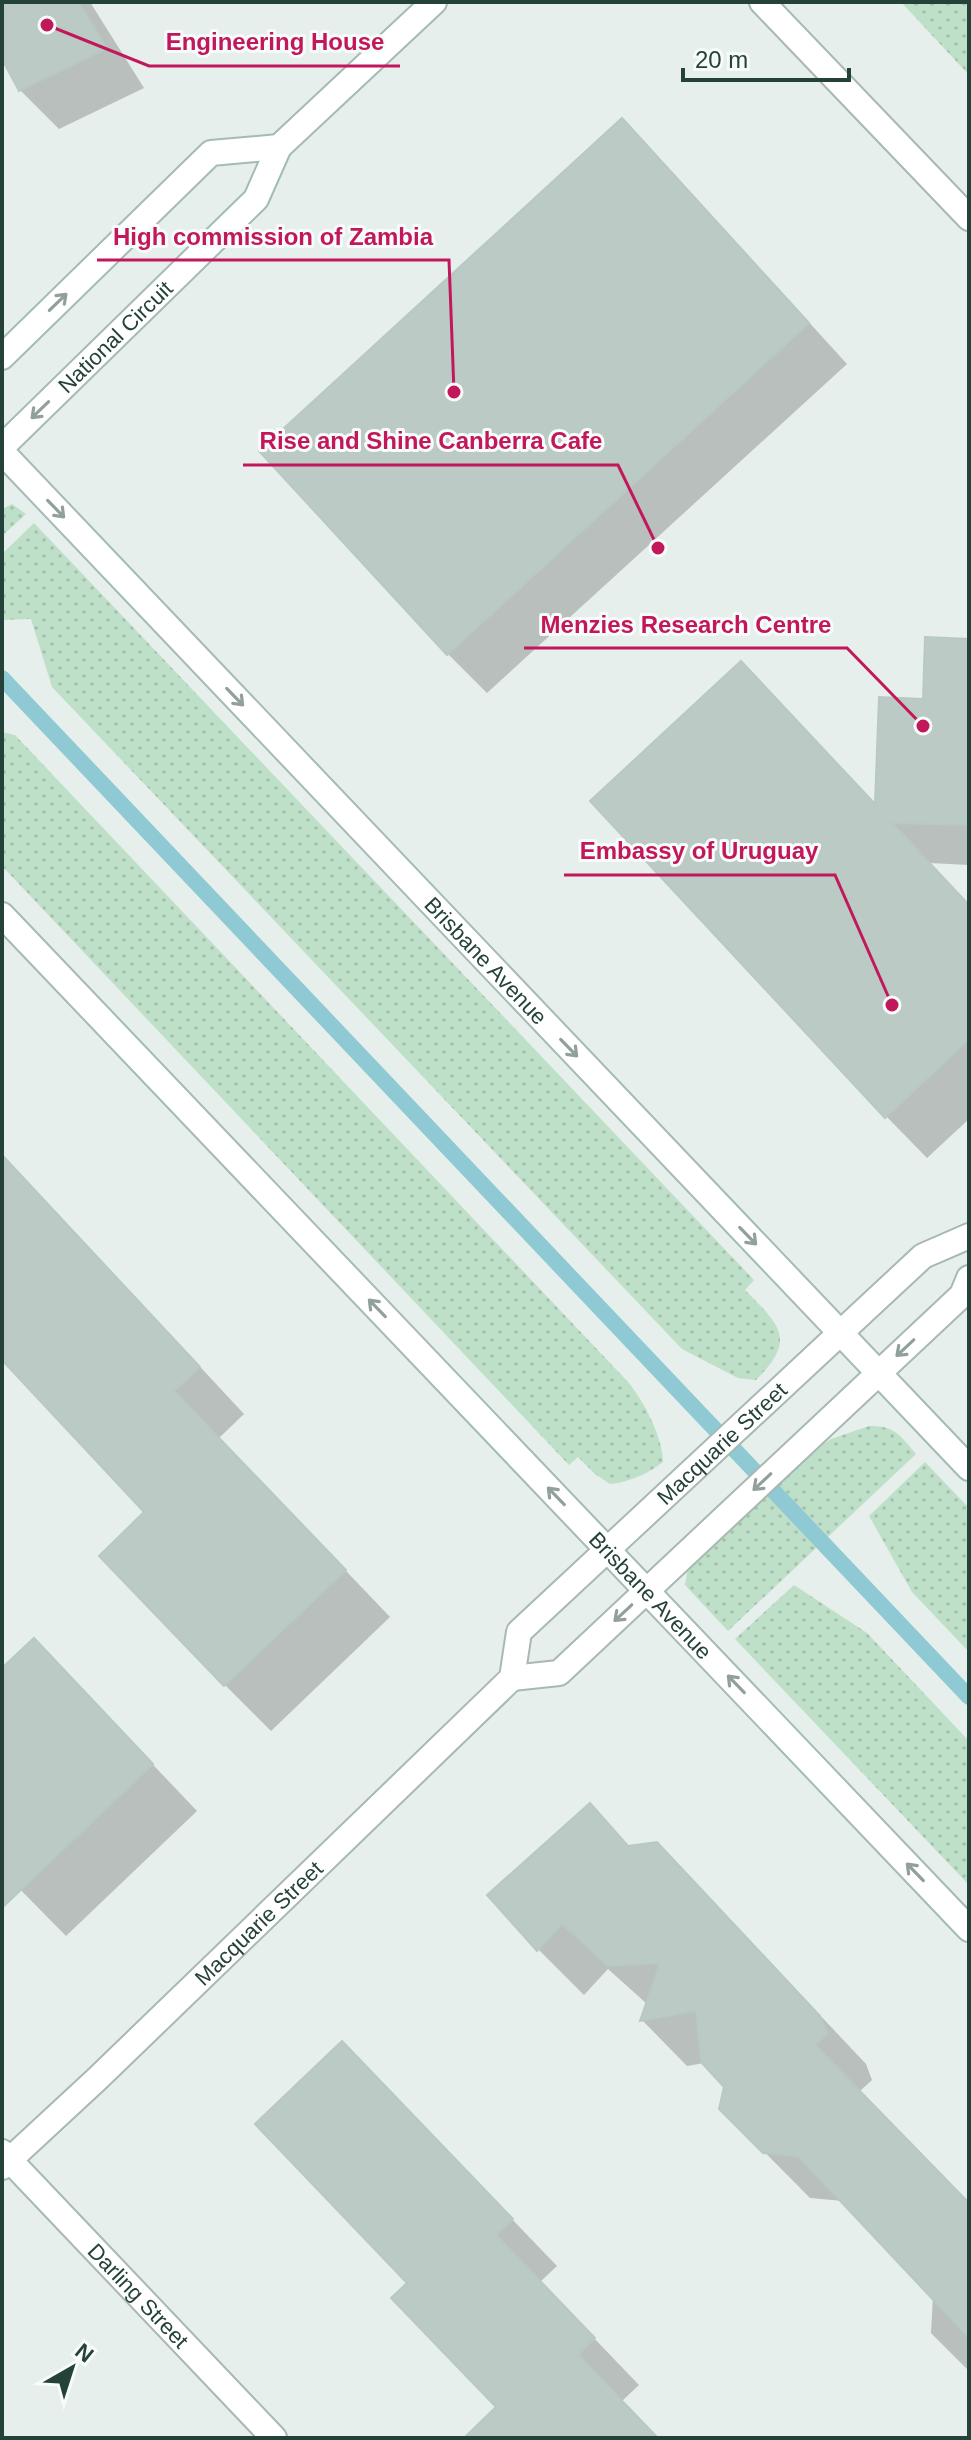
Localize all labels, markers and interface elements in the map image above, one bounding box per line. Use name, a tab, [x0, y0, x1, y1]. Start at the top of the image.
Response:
callout: Engineering House	[149, 18, 400, 66]
text: Engineering House	[166, 28, 384, 55]
scale bar	[683, 32, 849, 82]
text: 20 m	[695, 46, 748, 73]
callout: High commission of Zambia	[97, 212, 449, 260]
text: High commission of Zambia	[113, 223, 434, 250]
street label: National Circuit	[53, 276, 177, 398]
one-way arrow	[48, 293, 68, 312]
one-way arrow	[31, 400, 50, 419]
callout: Rise and Shine Canberra Cafe	[243, 417, 618, 465]
text: Rise and Shine Canberra Cafe	[260, 427, 602, 454]
one-way arrow	[46, 499, 65, 519]
callout: Menzies Research Centre	[524, 600, 847, 648]
text: Menzies Research Centre	[541, 611, 831, 638]
one-way arrow	[225, 687, 244, 706]
callout: Embassy of Uruguay	[564, 827, 835, 875]
text: Embassy of Uruguay	[580, 837, 819, 864]
street label: Brisbane Avenue	[420, 892, 552, 1029]
one-way arrow	[559, 1037, 578, 1057]
one-way arrow	[739, 1226, 758, 1246]
one-way arrow	[367, 1298, 386, 1318]
one-way arrow	[896, 1339, 916, 1357]
street label: Macquarie Street	[652, 1377, 792, 1510]
one-way arrow	[753, 1473, 773, 1491]
one-way arrow	[547, 1486, 566, 1506]
street label: Brisbane Avenue	[584, 1527, 717, 1664]
one-way arrow	[613, 1603, 633, 1622]
one-way arrow	[726, 1674, 745, 1694]
street label: Macquarie Street	[189, 1856, 327, 1990]
one-way arrow	[906, 1863, 925, 1882]
street label: Darling Street	[83, 2238, 194, 2353]
north arrow	[32, 2328, 112, 2408]
text: N	[70, 2338, 98, 2368]

